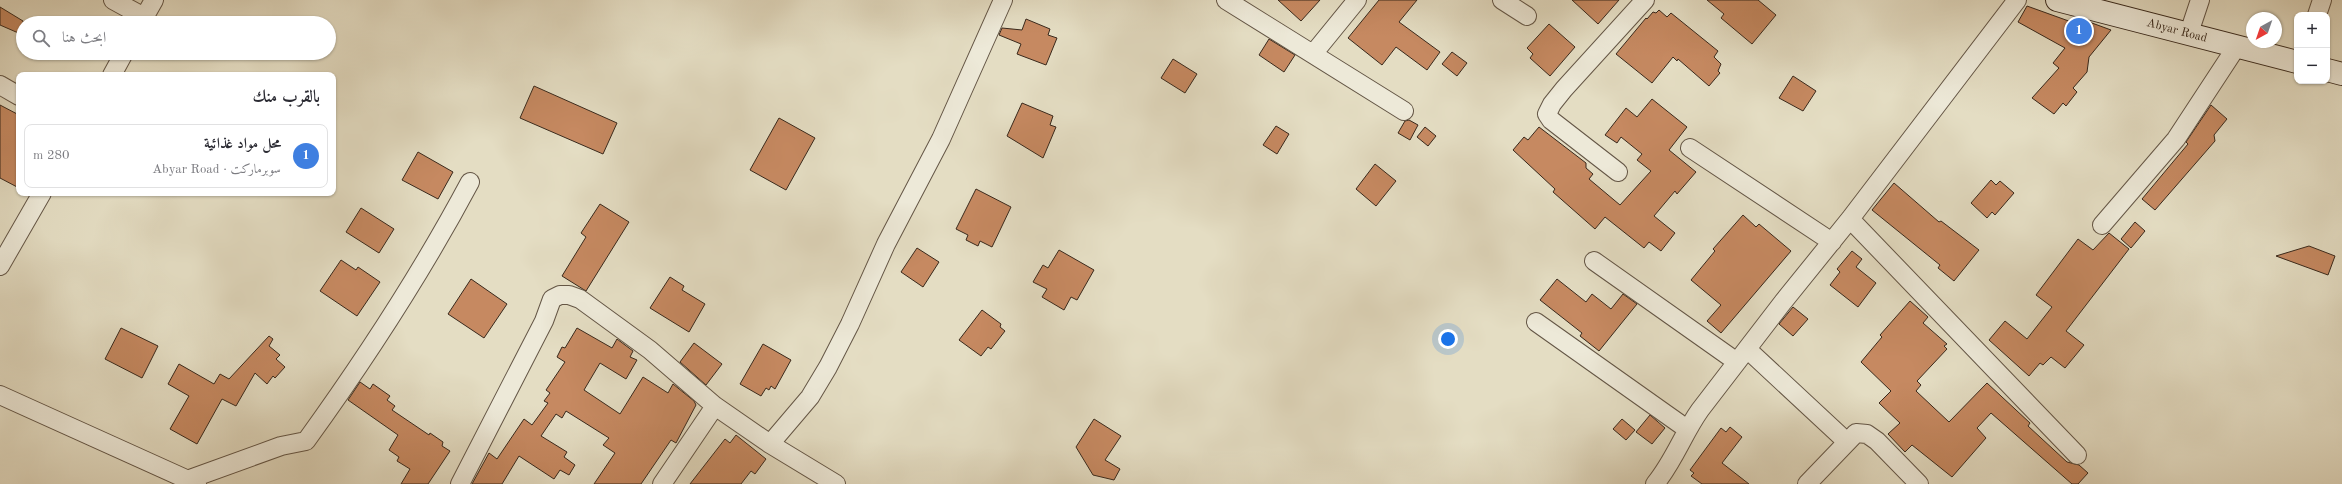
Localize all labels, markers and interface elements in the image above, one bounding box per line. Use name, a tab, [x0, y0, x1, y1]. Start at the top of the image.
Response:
north arrow	[2246, 12, 2282, 48]
map controls	[2294, 12, 2330, 84]
button: +	[2294, 12, 2330, 48]
search box	[16, 16, 336, 60]
pin: 1	[2066, 16, 2092, 46]
street label: Abyar Road	[2145, 17, 2208, 45]
icon: search	[30, 27, 52, 49]
text: ابحث هنا	[62, 31, 106, 46]
button: −	[2294, 48, 2330, 84]
text: بالقرب منك	[252, 89, 320, 106]
text: محل مواد غذائية	[204, 137, 281, 152]
text: 280 m	[33, 149, 70, 162]
text: 1	[302, 149, 310, 162]
text: سوبرماركت · Abyar Road	[152, 163, 281, 176]
your location	[1438, 329, 1458, 349]

